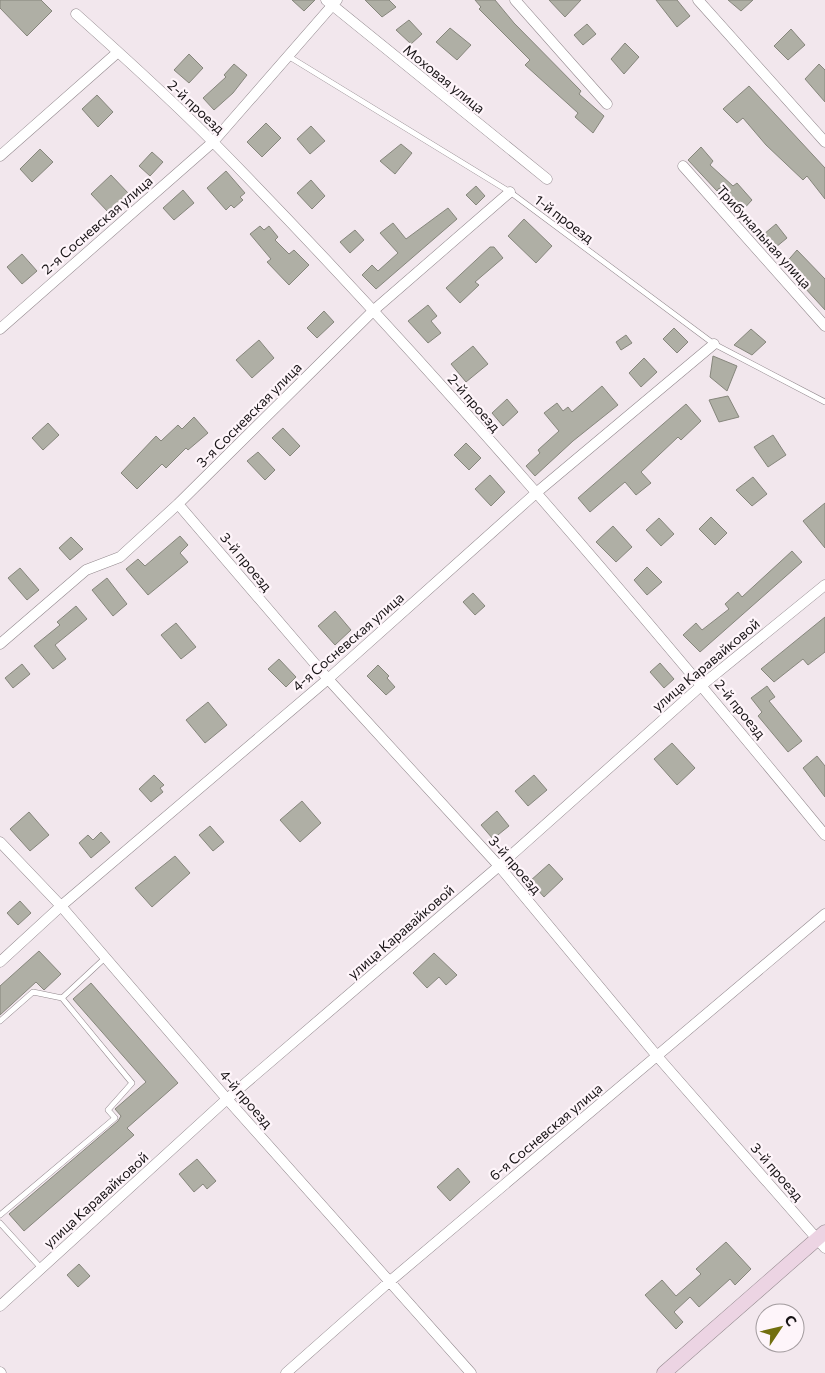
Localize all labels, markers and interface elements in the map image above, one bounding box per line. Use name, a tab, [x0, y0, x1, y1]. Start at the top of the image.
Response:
street label: Моховая улица	[400, 41, 488, 117]
street label: 2-й проезд	[164, 76, 228, 137]
street label: 2-я Сосневская улица	[38, 172, 156, 277]
street label: Трибунальная улица	[713, 181, 815, 292]
street label: 1-й проезд	[531, 191, 597, 246]
street label: 3-я Сосневская улица	[193, 359, 305, 471]
street label: 2-й проезд	[445, 370, 504, 435]
street label: 3-й проезд	[217, 529, 276, 595]
street label: 4-я Сосневская улица	[288, 589, 407, 695]
street label: улица Каравайковой	[648, 615, 763, 715]
street label: 2-й проезд	[711, 676, 769, 742]
street label: 3-й проезд	[486, 832, 545, 897]
street label: улица Каравайковой	[344, 881, 457, 982]
street label: 4-й проезд	[216, 1066, 276, 1131]
street label: 6-я Сосневская улица	[486, 1079, 606, 1184]
street label: 3-й проезд	[748, 1139, 807, 1204]
street label: улица Каравайковой	[40, 1148, 152, 1251]
north arrow	[755, 1303, 805, 1353]
text: С	[781, 1311, 801, 1329]

